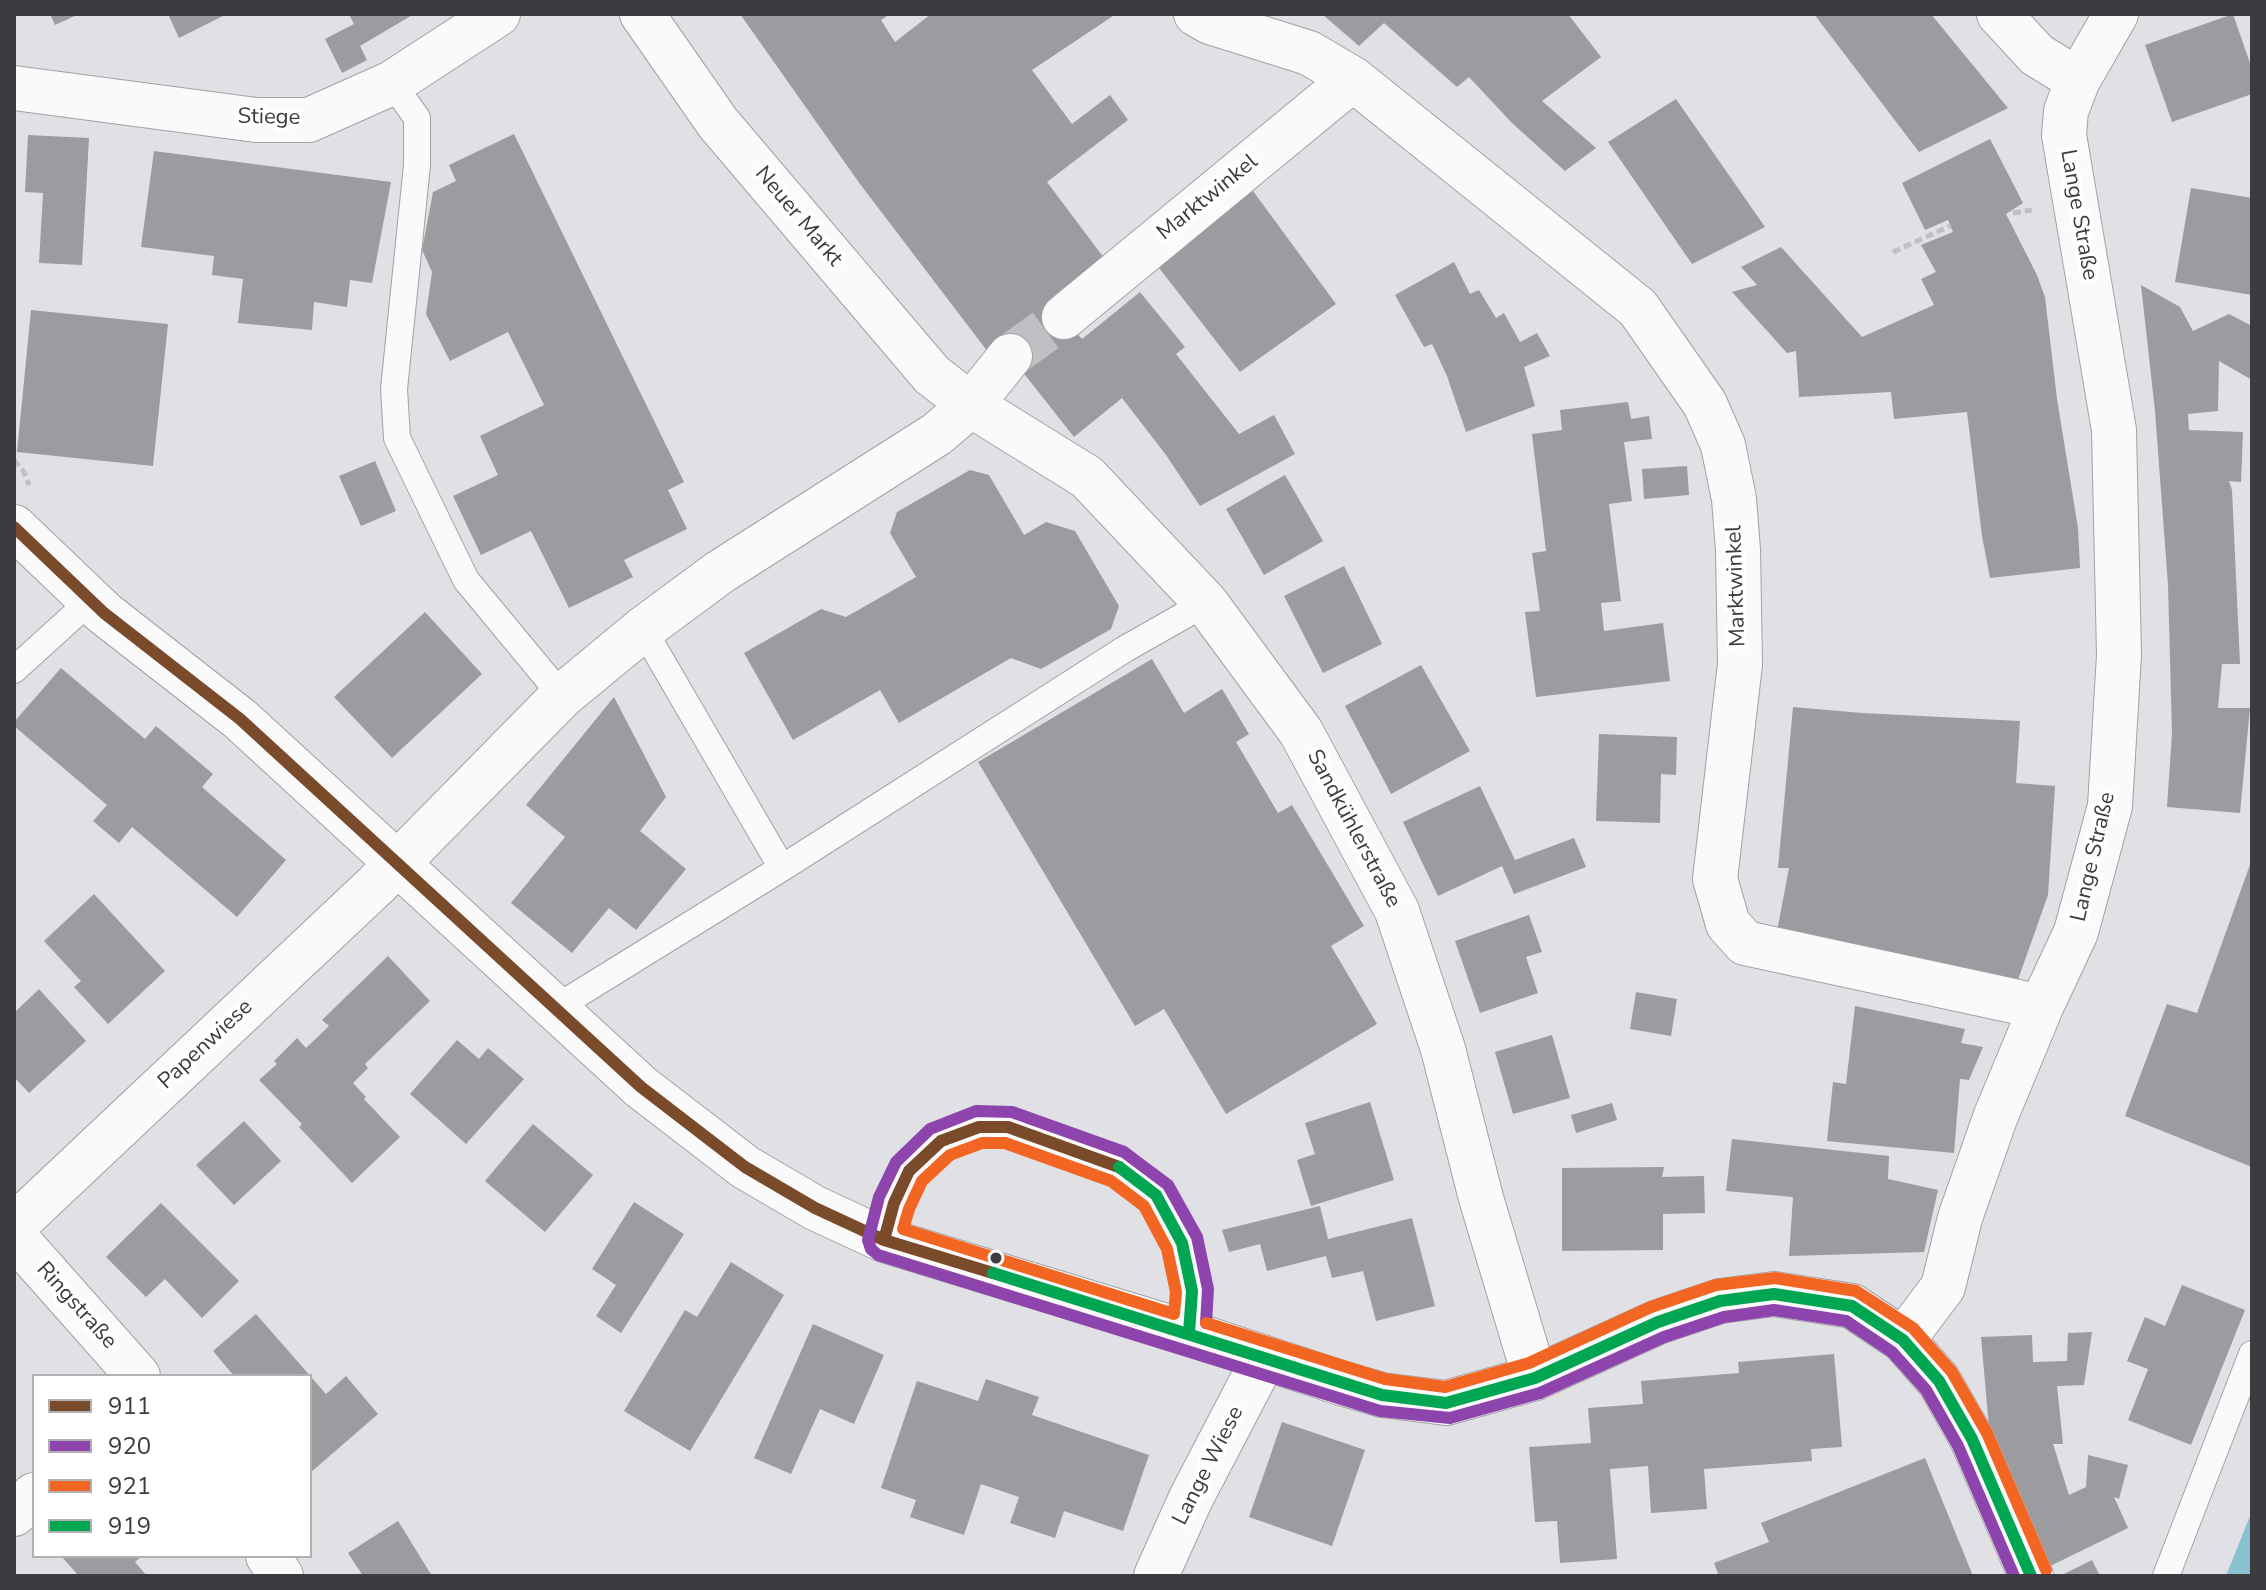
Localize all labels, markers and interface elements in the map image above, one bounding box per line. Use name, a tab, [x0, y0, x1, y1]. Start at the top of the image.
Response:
street label: Stiege	[237, 104, 301, 132]
street label: Lange Straße	[2054, 148, 2102, 282]
street label: Marktwinkel	[1152, 149, 1264, 247]
street label: Neuer Markt	[749, 162, 847, 272]
street label: Marktwinkel	[1722, 525, 1752, 647]
street label: Sandkühlerstraße	[1300, 746, 1406, 912]
street label: Lange Straße	[2066, 790, 2122, 924]
street label: Papenwiese	[153, 995, 259, 1095]
unlabelled marker	[988, 1250, 1004, 1266]
street label: Ringstraße	[30, 1257, 122, 1355]
legend	[32, 1374, 312, 1558]
text: 911	[108, 1390, 151, 1422]
street label: Lange Wiese	[1168, 1402, 1250, 1530]
text: 920	[108, 1430, 151, 1462]
text: 921	[108, 1470, 151, 1502]
text: 919	[108, 1510, 151, 1542]

